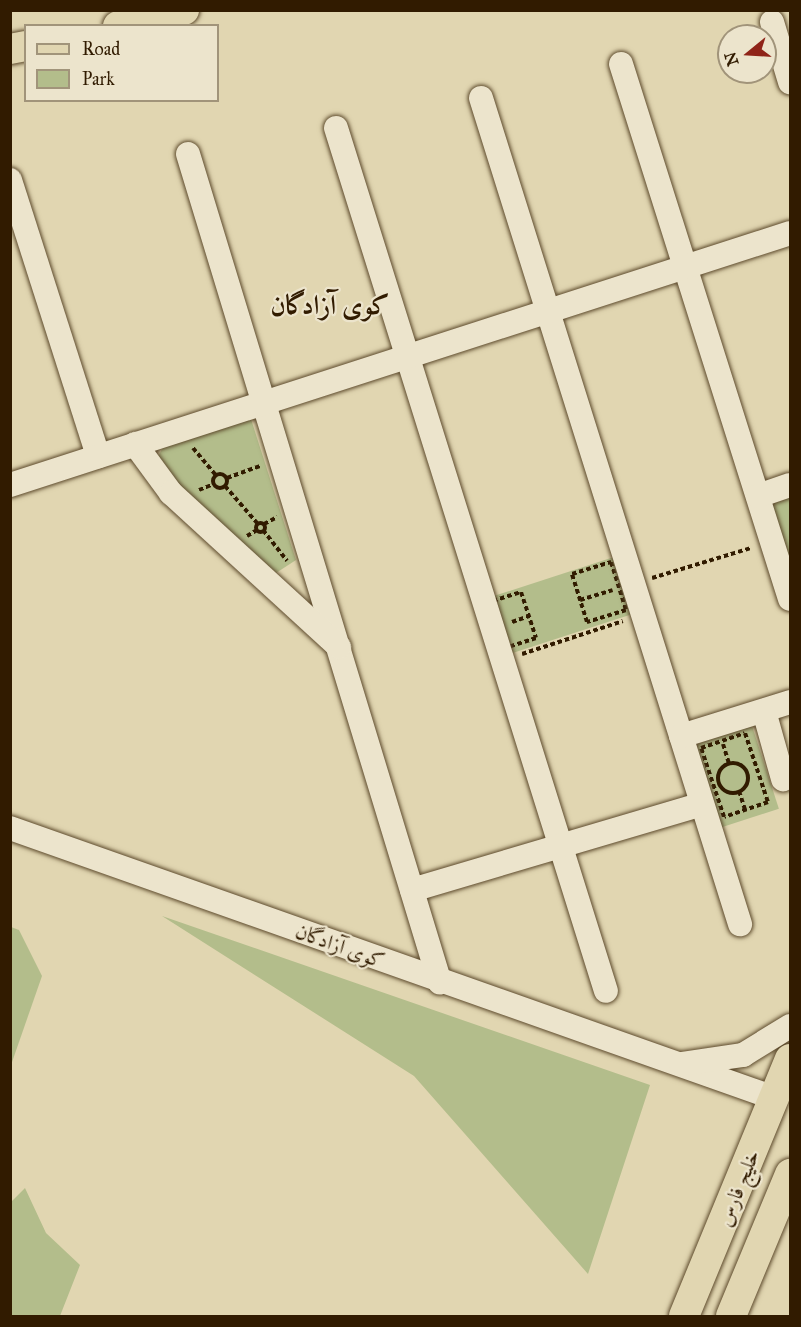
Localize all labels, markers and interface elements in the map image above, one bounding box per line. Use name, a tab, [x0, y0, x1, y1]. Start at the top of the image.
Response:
legend	[24, 24, 219, 102]
north arrow	[717, 24, 777, 84]
text: Road	[82, 38, 120, 60]
text: N	[720, 50, 742, 68]
text: Park	[82, 68, 115, 90]
district label: کوی آزادگان	[270, 289, 390, 321]
street label: کوی آزادگان	[292, 918, 388, 974]
street label: خلیج فارس	[711, 1146, 765, 1230]

